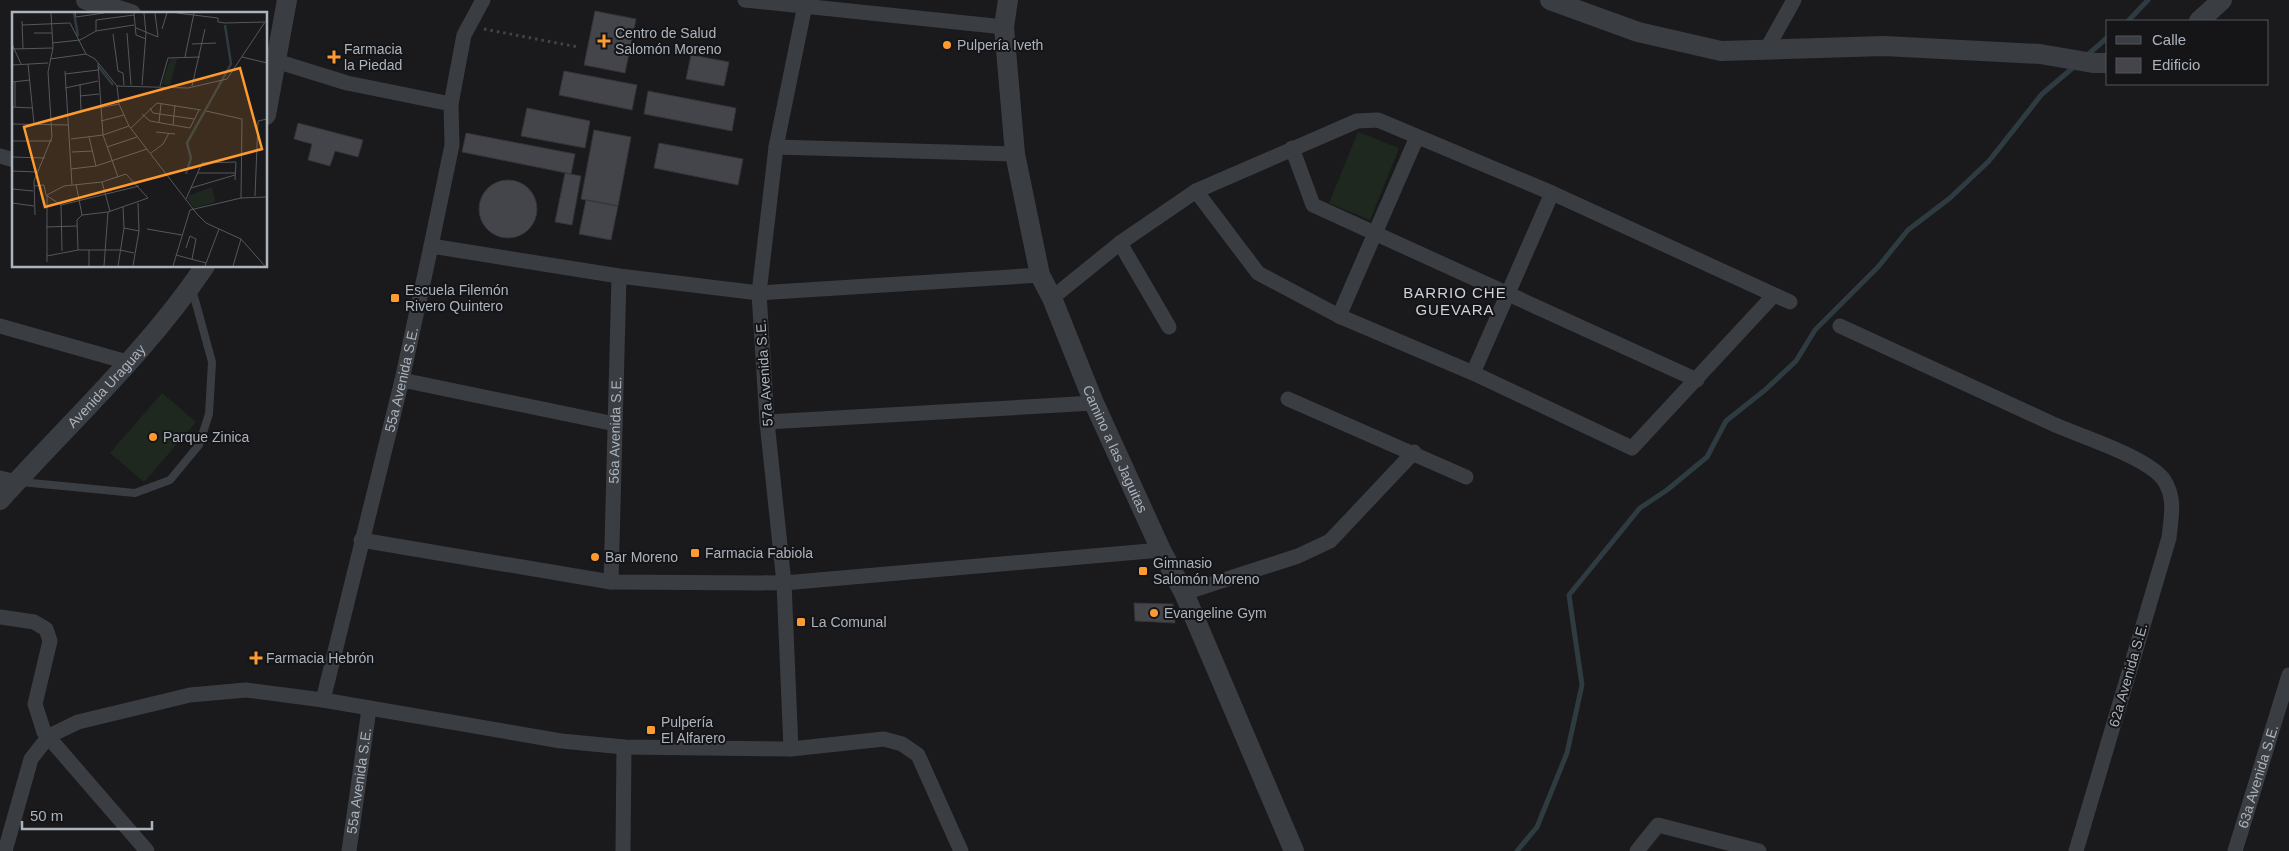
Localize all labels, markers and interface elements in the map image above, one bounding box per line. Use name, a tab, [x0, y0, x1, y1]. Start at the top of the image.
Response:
inset map	[12, 12, 268, 268]
legend	[2106, 20, 2269, 85]
place label: Centro de Salud Salomón Moreno	[615, 25, 722, 57]
text: Calle	[2152, 31, 2186, 48]
marker: Centro de Salud Salomón Moreno	[597, 34, 611, 48]
place label: Pulpería Iveth	[957, 37, 1043, 53]
marker: Pulpería Iveth	[941, 39, 953, 51]
place label: Farmacia la Piedad	[344, 41, 403, 73]
marker: Farmacia la Piedad	[328, 51, 340, 63]
text: Edificio	[2152, 56, 2200, 73]
place label: Escuela Filemón Rivero Quintero	[405, 282, 509, 314]
district label: BARRIO CHE GUEVARA	[1403, 284, 1507, 318]
marker: Escuela Filemón Rivero Quintero	[389, 292, 401, 304]
street label: 57a Avenida S.E.	[752, 319, 776, 427]
street label: 55a Avenida S.E.	[381, 325, 421, 434]
street label: Avenida Uraguay	[64, 341, 149, 431]
street label: 56a Avenida S.E.	[606, 376, 624, 484]
street label: Camino a las Jaguitas	[1080, 383, 1151, 515]
place label: Parque Zinica	[163, 429, 250, 445]
marker: Parque Zinica	[147, 431, 159, 443]
place label: Farmacia Fabiola	[705, 545, 813, 561]
marker: Farmacia Fabiola	[689, 547, 701, 559]
place label: Bar Moreno	[605, 549, 678, 565]
marker: Bar Moreno	[589, 551, 601, 563]
place label: Gimnasio Salomón Moreno	[1153, 555, 1260, 587]
marker: Gimnasio Salomón Moreno	[1137, 565, 1149, 577]
place label: Evangeline Gym	[1164, 605, 1267, 621]
marker: Evangeline Gym	[1148, 607, 1160, 619]
place label: La Comunal	[811, 614, 887, 630]
marker: La Comunal	[795, 616, 807, 628]
street label: 62a Avenida S.E.	[2106, 621, 2150, 729]
place label: Farmacia Hebrón	[266, 650, 374, 666]
marker: Farmacia Hebrón	[250, 652, 262, 664]
place label: Pulpería El Alfarero	[661, 714, 726, 746]
street label: 63a Avenida S.E.	[2234, 723, 2281, 830]
marker: Pulpería El Alfarero	[645, 724, 657, 736]
street label: 55a Avenida S.E.	[343, 726, 374, 835]
scale bar	[22, 798, 152, 830]
text: 50 m	[30, 807, 63, 824]

